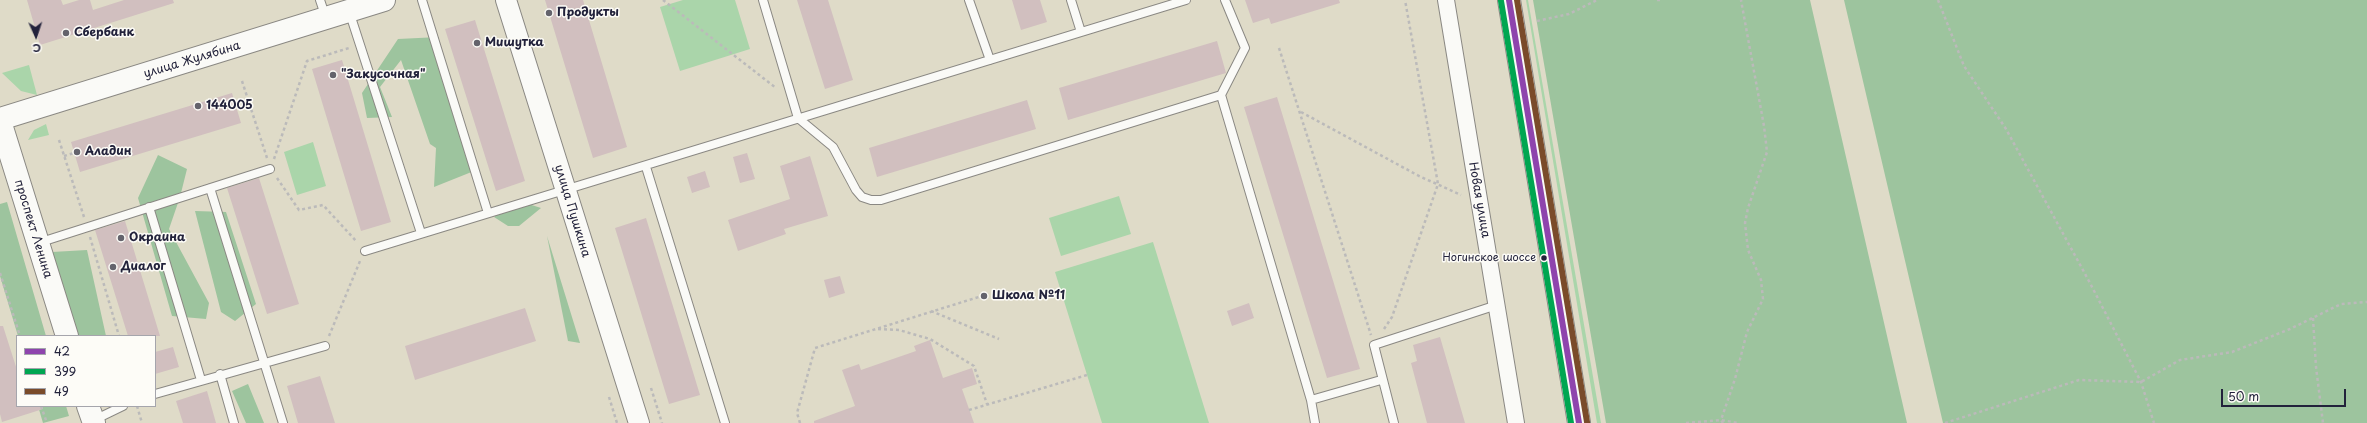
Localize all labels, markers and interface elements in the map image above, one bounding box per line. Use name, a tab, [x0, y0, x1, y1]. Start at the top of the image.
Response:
place label: Продукты	[557, 6, 619, 20]
marker: Продукты	[544, 8, 554, 18]
north arrow	[16, 16, 56, 56]
place label: Сбербанк	[74, 26, 134, 40]
marker: Сбербанк	[61, 28, 71, 38]
place label: Мишутка	[485, 36, 544, 50]
street label: улица Жулябина	[142, 38, 242, 82]
marker: Мишутка	[472, 38, 482, 48]
text: С	[32, 40, 41, 57]
place label: "Закусочная"	[341, 68, 425, 82]
marker: "Закусочная"	[328, 70, 338, 80]
place label: 144005	[206, 99, 253, 113]
marker: 144005	[193, 101, 203, 111]
place label: Аладин	[85, 145, 131, 159]
marker: Аладин	[72, 147, 82, 157]
street label: Новая улица	[1465, 161, 1493, 239]
street label: улица Пушкина	[551, 163, 593, 259]
street label: проспект Ленина	[11, 178, 55, 280]
place label: Окраина	[129, 231, 185, 245]
marker: Окраина	[116, 233, 126, 243]
place label: Ногинское шоссе	[1443, 251, 1536, 265]
marker: Ногинское шоссе	[1539, 253, 1549, 263]
place label: Диалог	[121, 260, 166, 274]
marker: Диалог	[108, 262, 118, 272]
place label: Школа №11	[992, 289, 1065, 303]
marker: Школа №11	[979, 291, 989, 301]
legend	[16, 335, 156, 407]
text: 42	[54, 342, 70, 360]
text: 399	[54, 362, 76, 380]
scale bar	[2223, 381, 2348, 407]
text: 49	[54, 382, 69, 400]
text: 50 m	[2228, 387, 2259, 405]

